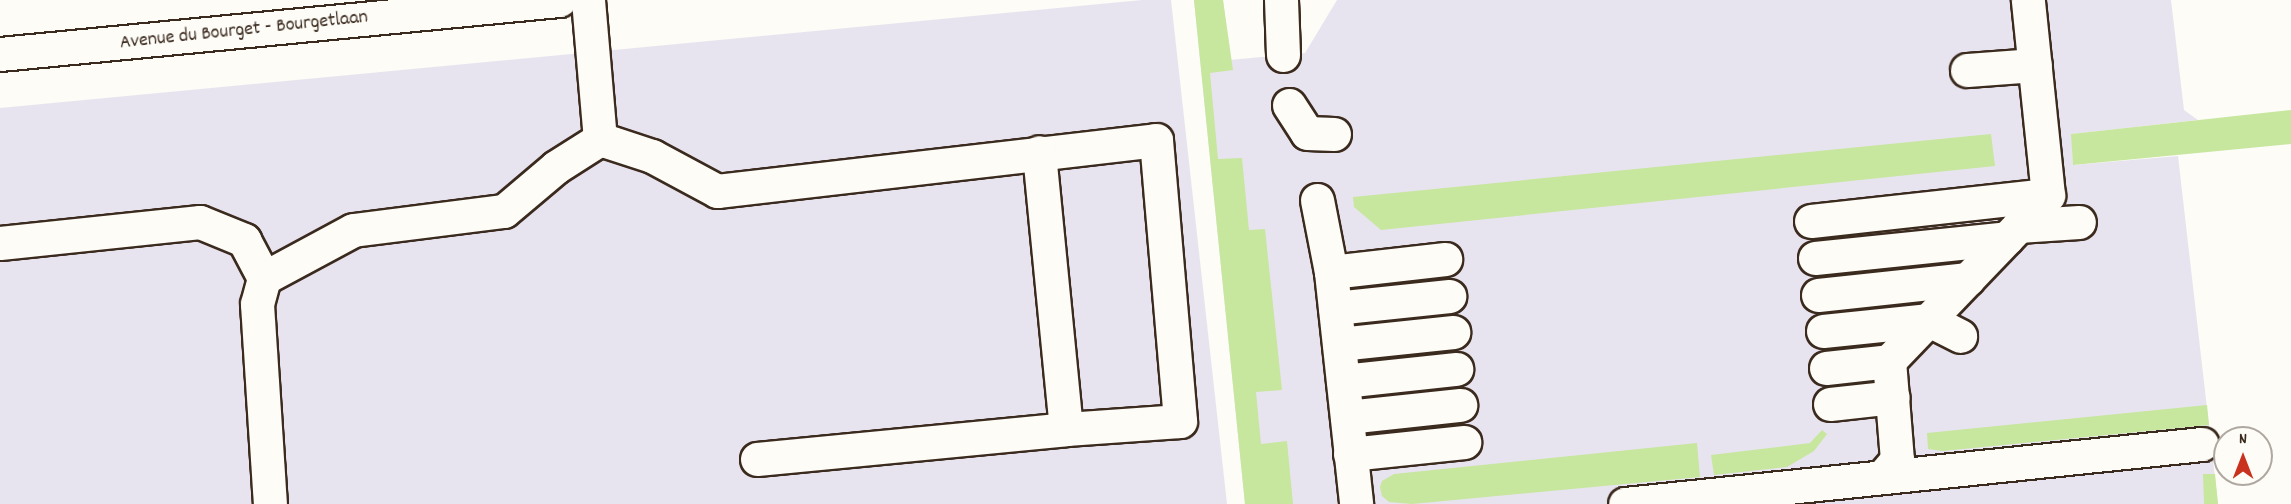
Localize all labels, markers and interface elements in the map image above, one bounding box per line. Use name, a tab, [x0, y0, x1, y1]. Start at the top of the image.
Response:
street label: Avenue du Bourget - Bourgetlaan	[119, 6, 369, 56]
north arrow	[2213, 426, 2273, 486]
text: N	[2239, 428, 2247, 451]

